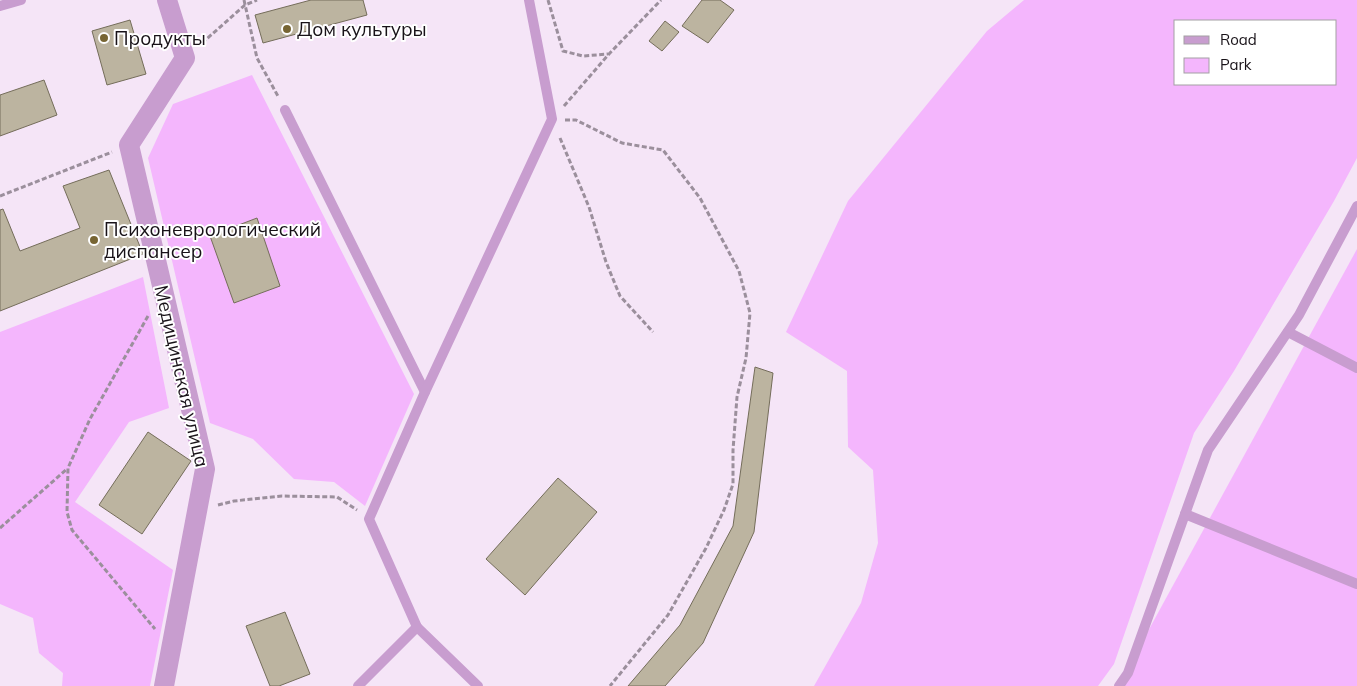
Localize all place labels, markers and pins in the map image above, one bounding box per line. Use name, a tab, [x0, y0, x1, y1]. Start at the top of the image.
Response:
place label: Дом культуры	[297, 17, 427, 41]
marker: Дом культуры	[281, 23, 293, 35]
place label: Продукты	[114, 26, 206, 50]
marker: Продукты	[98, 32, 110, 44]
place label: Психоневрологический диспансер	[104, 217, 321, 263]
marker: Психоневрологический диспансер	[88, 234, 100, 246]

